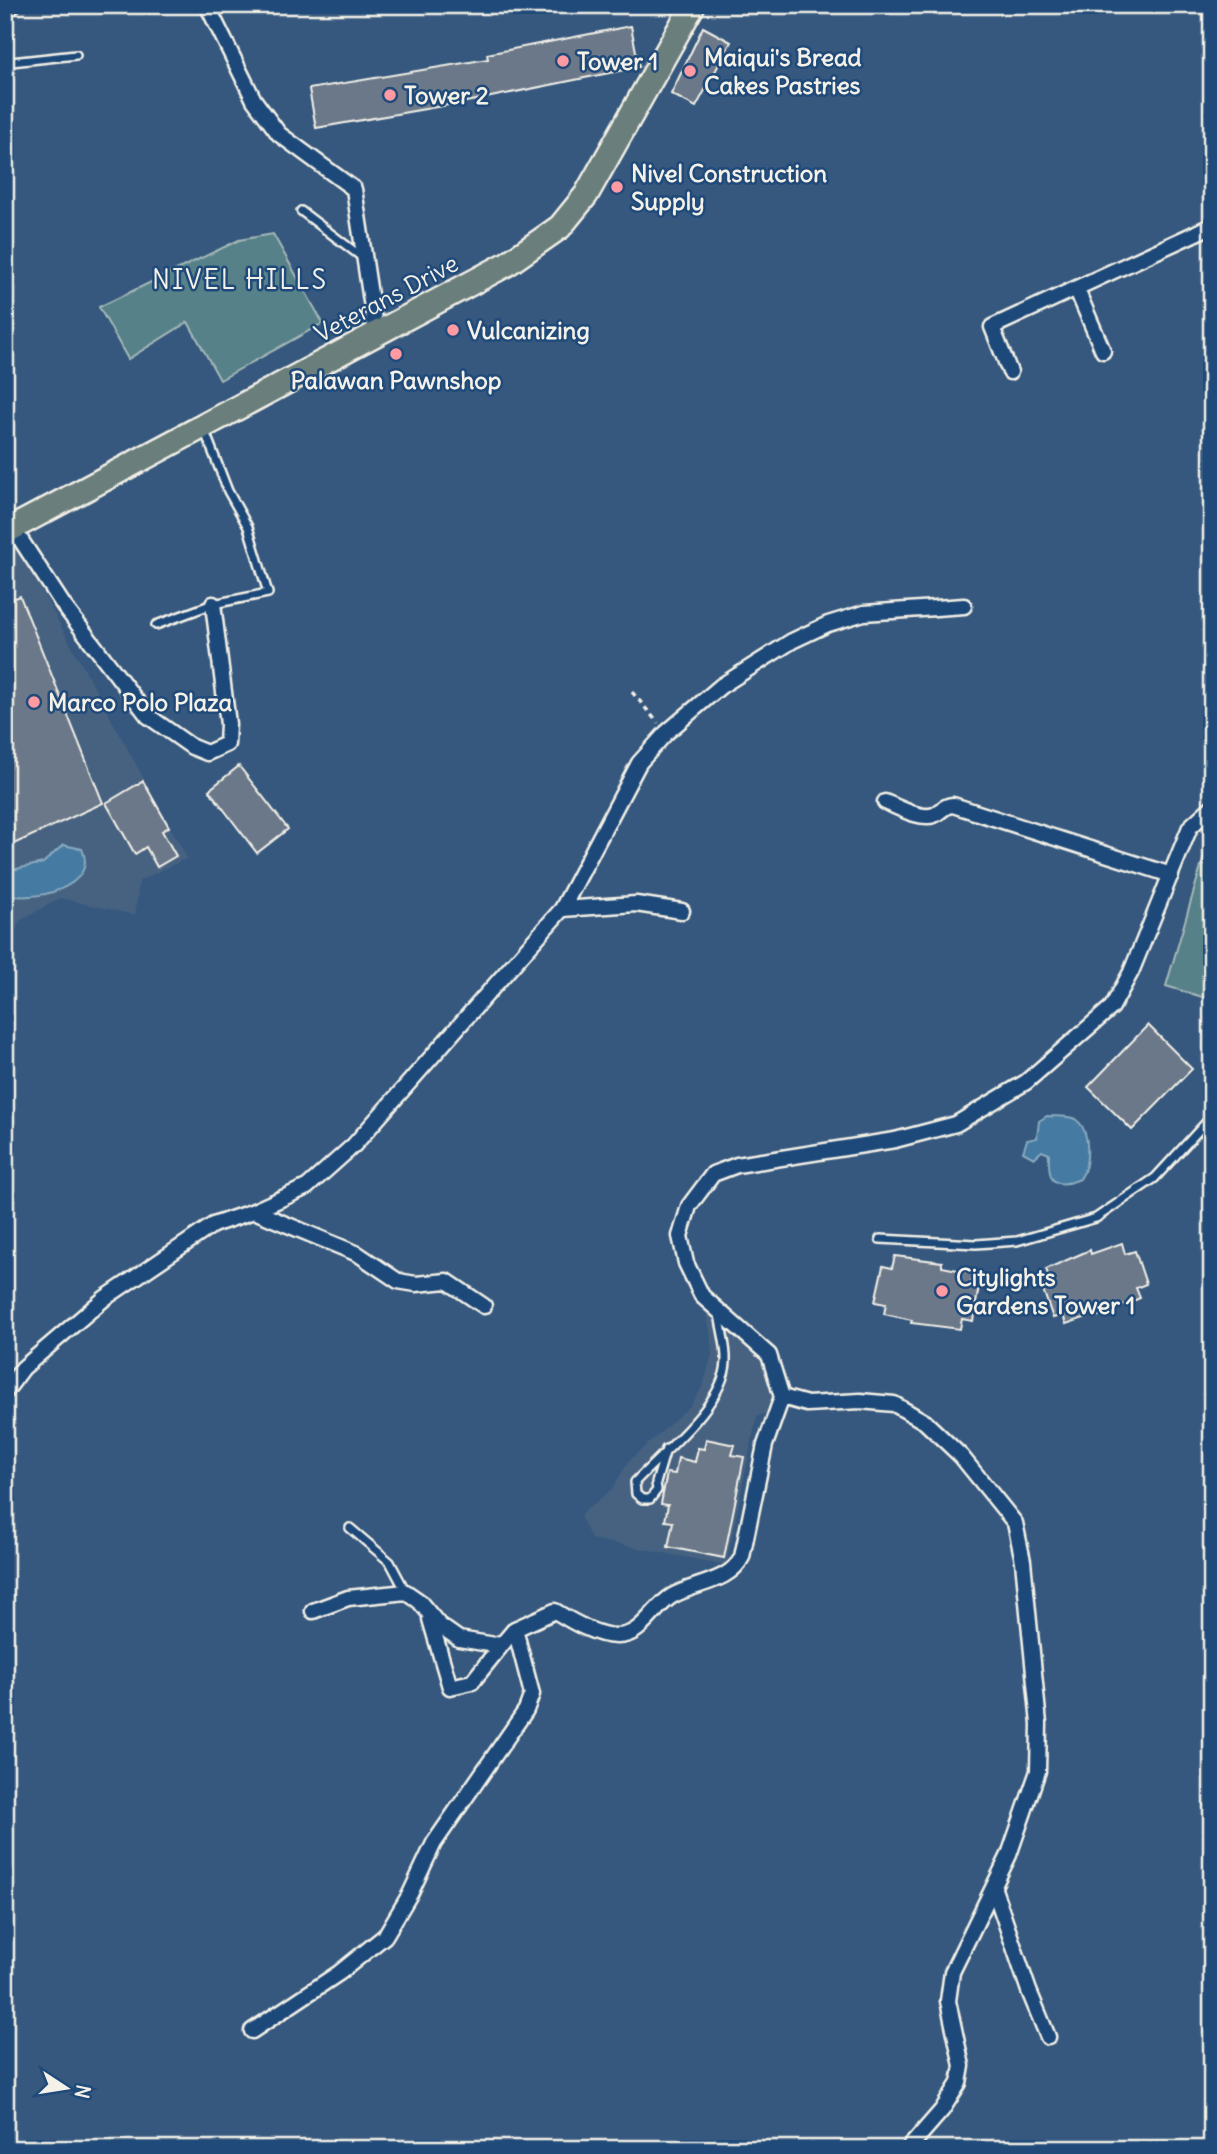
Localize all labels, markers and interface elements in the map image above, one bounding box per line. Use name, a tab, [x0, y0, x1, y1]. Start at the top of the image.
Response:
place label: Maiqui's Bread Cakes Pastries	[704, 42, 862, 100]
place label: Tower 1	[577, 46, 658, 76]
marker: Tower 1	[555, 53, 571, 69]
marker: Maiqui's Bread Cakes Pastries	[682, 63, 698, 79]
place label: Tower 2	[404, 80, 489, 110]
marker: Tower 2	[382, 87, 398, 103]
place label: Nivel Construction Supply	[631, 158, 827, 216]
marker: Nivel Construction Supply	[609, 179, 625, 195]
street label: Veterans Drive	[309, 248, 463, 348]
district label: NIVEL HILLS	[152, 263, 328, 296]
place label: Vulcanizing	[467, 315, 590, 345]
marker: Vulcanizing	[445, 322, 461, 338]
marker: Palawan Pawnshop	[388, 346, 404, 362]
place label: Palawan Pawnshop	[290, 365, 502, 395]
place label: Marco Polo Plaza	[48, 687, 233, 717]
marker: Marco Polo Plaza	[26, 694, 42, 710]
place label: Citylights Gardens Tower 1	[956, 1262, 1135, 1320]
marker: Citylights Gardens Tower 1	[934, 1283, 950, 1299]
north arrow	[32, 2052, 102, 2122]
text: N	[70, 2083, 96, 2100]

